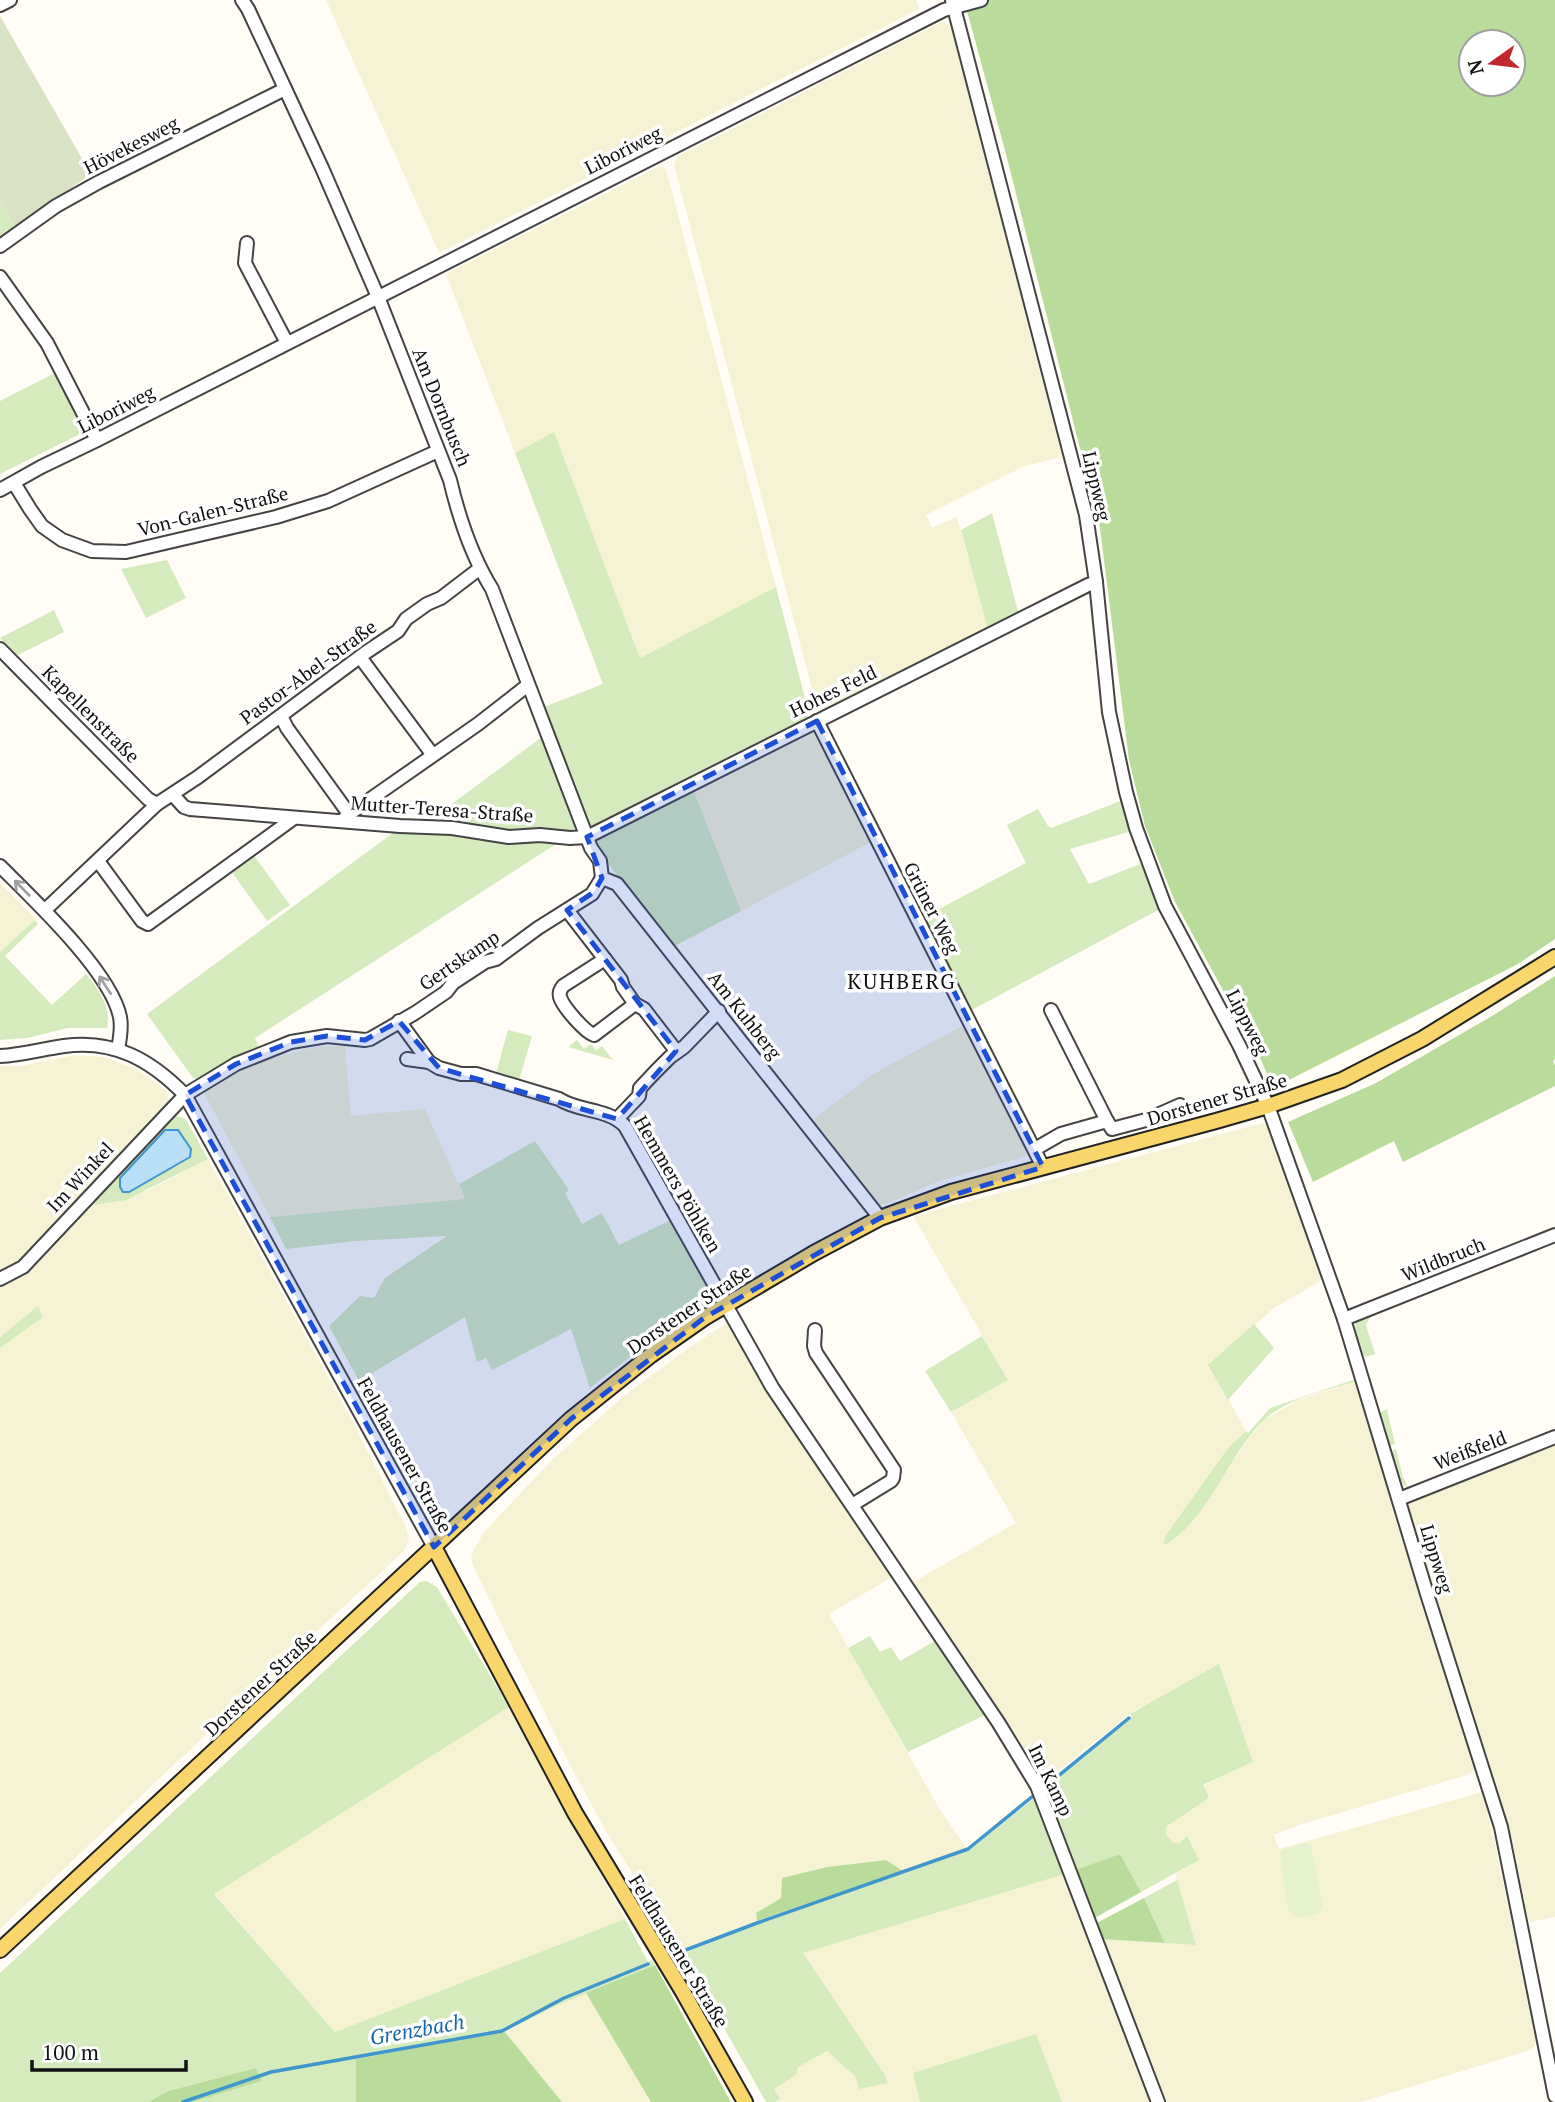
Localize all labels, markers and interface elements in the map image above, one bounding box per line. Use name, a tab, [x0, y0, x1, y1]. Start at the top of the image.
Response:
north arrow	[1457, 28, 1527, 98]
text: N	[1461, 57, 1489, 77]
street label: Hövekesweg	[79, 110, 183, 179]
street label: Liboriweg	[580, 119, 666, 180]
street label: Am Dornbusch	[407, 344, 478, 470]
street label: Liboriweg	[73, 378, 159, 439]
street label: Lippweg	[1077, 449, 1118, 524]
street label: Von-Galen-Straße	[135, 480, 291, 541]
street label: Pastor-Abel-Straße	[234, 614, 381, 730]
street label: Kapellenstraße	[37, 659, 146, 768]
street label: Hohes Feld	[785, 659, 881, 722]
street label: Mutter-Teresa-Straße	[350, 790, 534, 827]
street label: Grüner Weg	[899, 858, 967, 959]
one-way arrow	[14, 880, 31, 897]
street label: Gertskamp	[414, 924, 504, 996]
street label: Am Kuhberg	[703, 965, 788, 1065]
district label: KUHBERG	[847, 967, 957, 995]
one-way arrow	[98, 975, 112, 995]
street label: Lippweg	[1221, 985, 1276, 1060]
street label: Dorstener Straße	[1144, 1067, 1290, 1130]
street label: Hemmers Pöhlken	[629, 1111, 728, 1257]
street label: Im Winkel	[41, 1136, 119, 1217]
street label: Wildbruch	[1397, 1230, 1488, 1287]
street label: Dorstener Straße	[622, 1258, 756, 1359]
street label: Feldhausener Straße	[352, 1373, 459, 1537]
street label: Weißfeld	[1430, 1424, 1510, 1475]
street label: Lippweg	[1415, 1521, 1460, 1597]
street label: Dorstener Straße	[198, 1624, 321, 1741]
street label: Im Kamp	[1023, 1740, 1080, 1820]
street label: Feldhausener Straße	[624, 1870, 735, 2032]
water label: Grenzbach	[367, 2007, 466, 2051]
scale bar	[32, 2028, 186, 2072]
text: 100 m	[42, 2038, 99, 2066]

